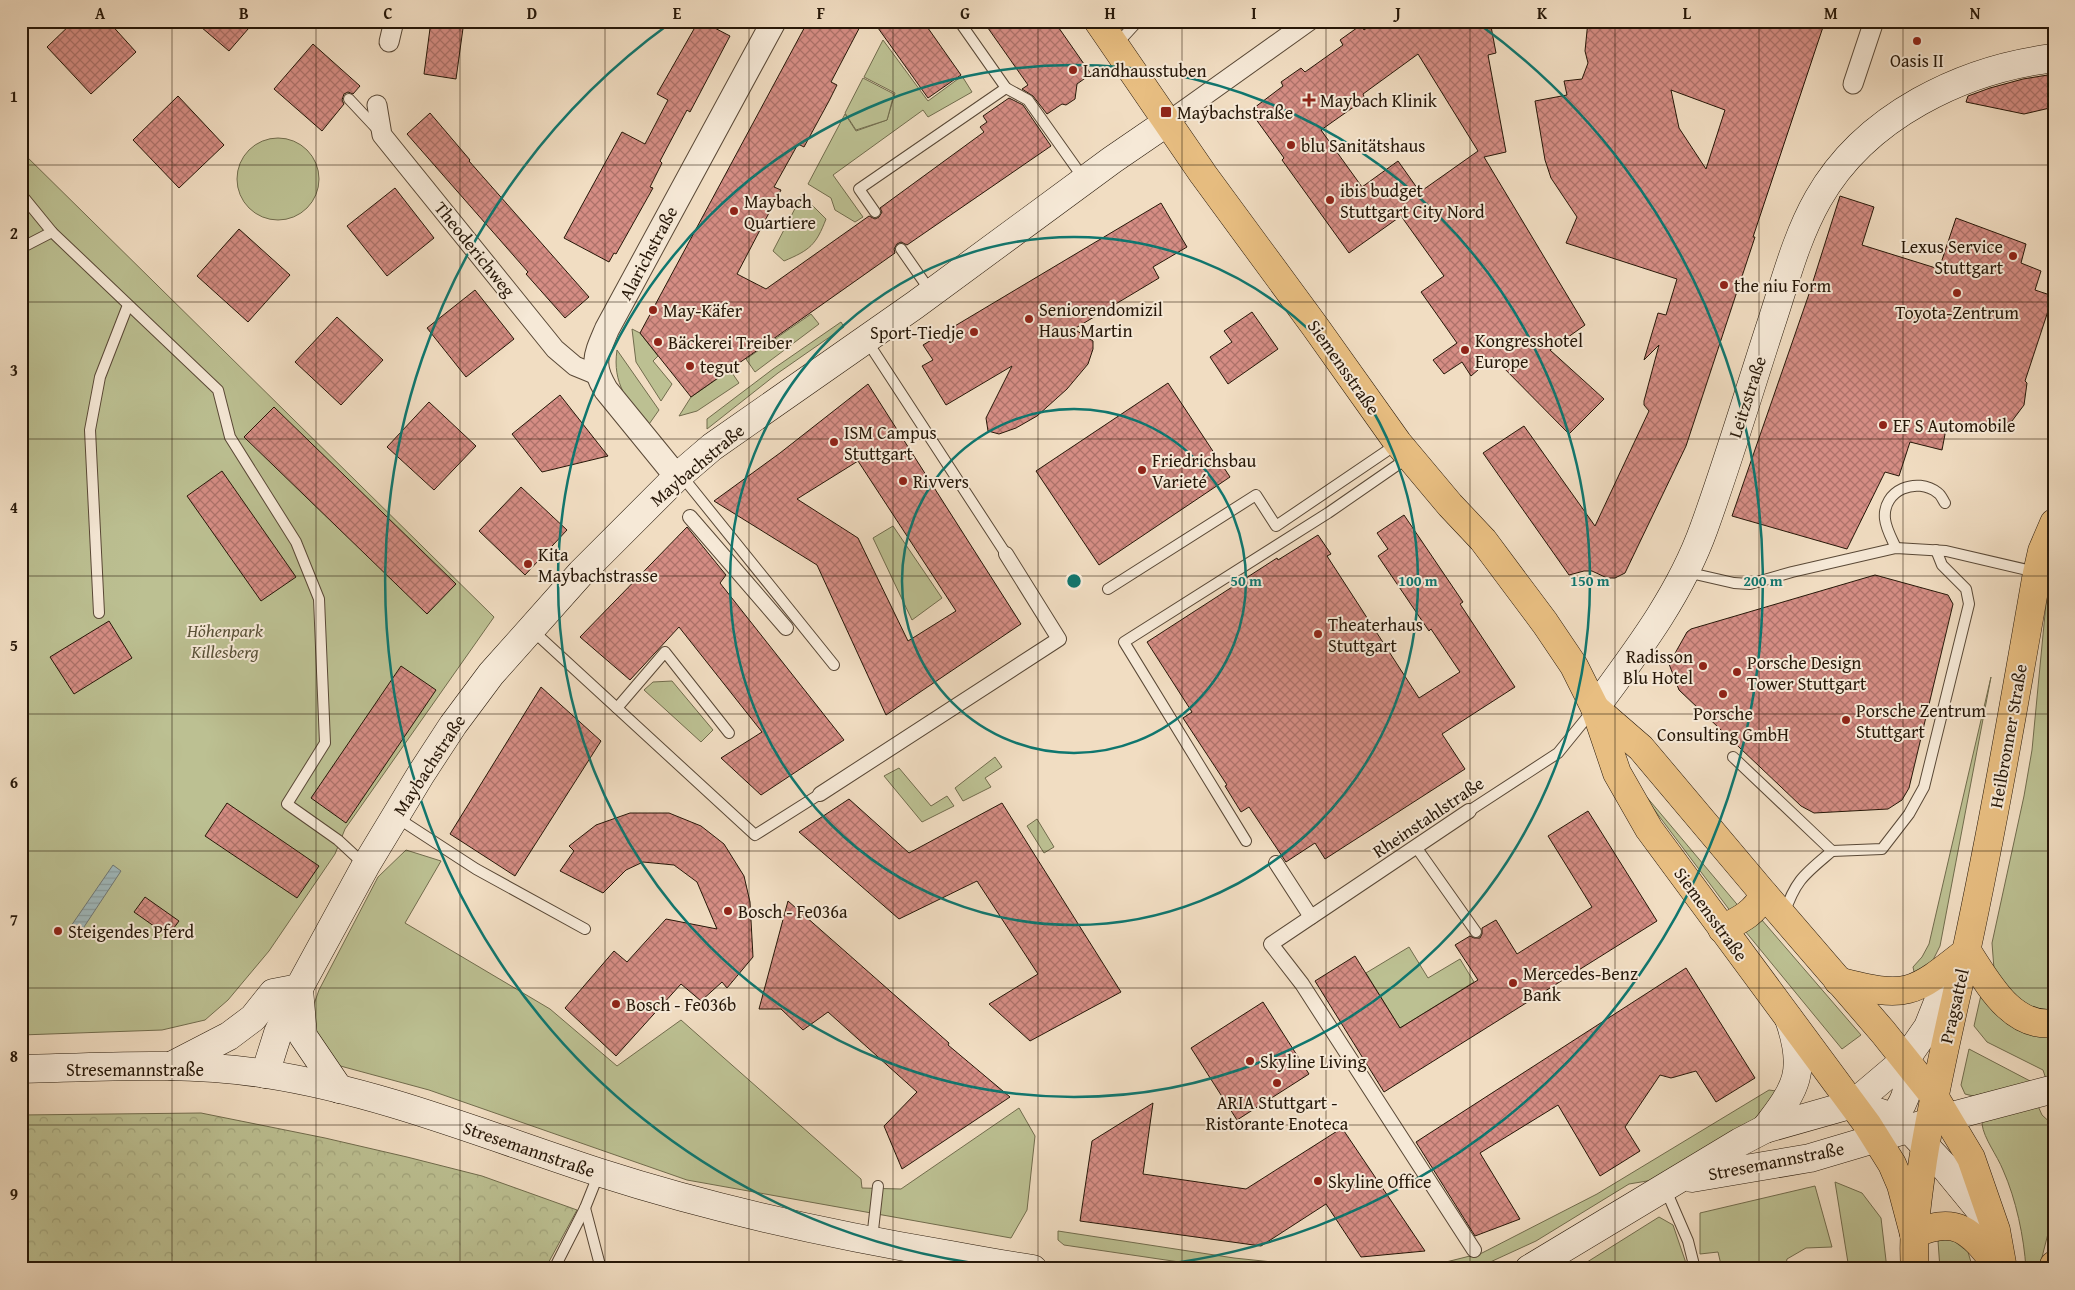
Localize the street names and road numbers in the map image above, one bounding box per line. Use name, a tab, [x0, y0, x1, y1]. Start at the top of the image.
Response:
street label: Theoderichweg	[428, 195, 522, 303]
street label: Alarichstraße	[612, 201, 684, 305]
street label: Siemensstraße	[1301, 314, 1387, 420]
street label: Leitzstraße	[1721, 353, 1773, 441]
street label: Maybachstraße	[644, 417, 750, 513]
street label: Heilbronner Straße	[1982, 662, 2034, 810]
street label: Maybachstraße	[386, 709, 472, 821]
street label: Rheinstahlstraße	[1367, 770, 1489, 864]
street label: Siemensstraße	[1667, 861, 1755, 967]
street label: Pragsattel	[1932, 966, 1976, 1046]
street label: Stresemannstraße	[66, 1056, 204, 1083]
street label: Stresemannstraße	[459, 1114, 599, 1184]
street label: Stresemannstraße	[1706, 1135, 1846, 1187]

